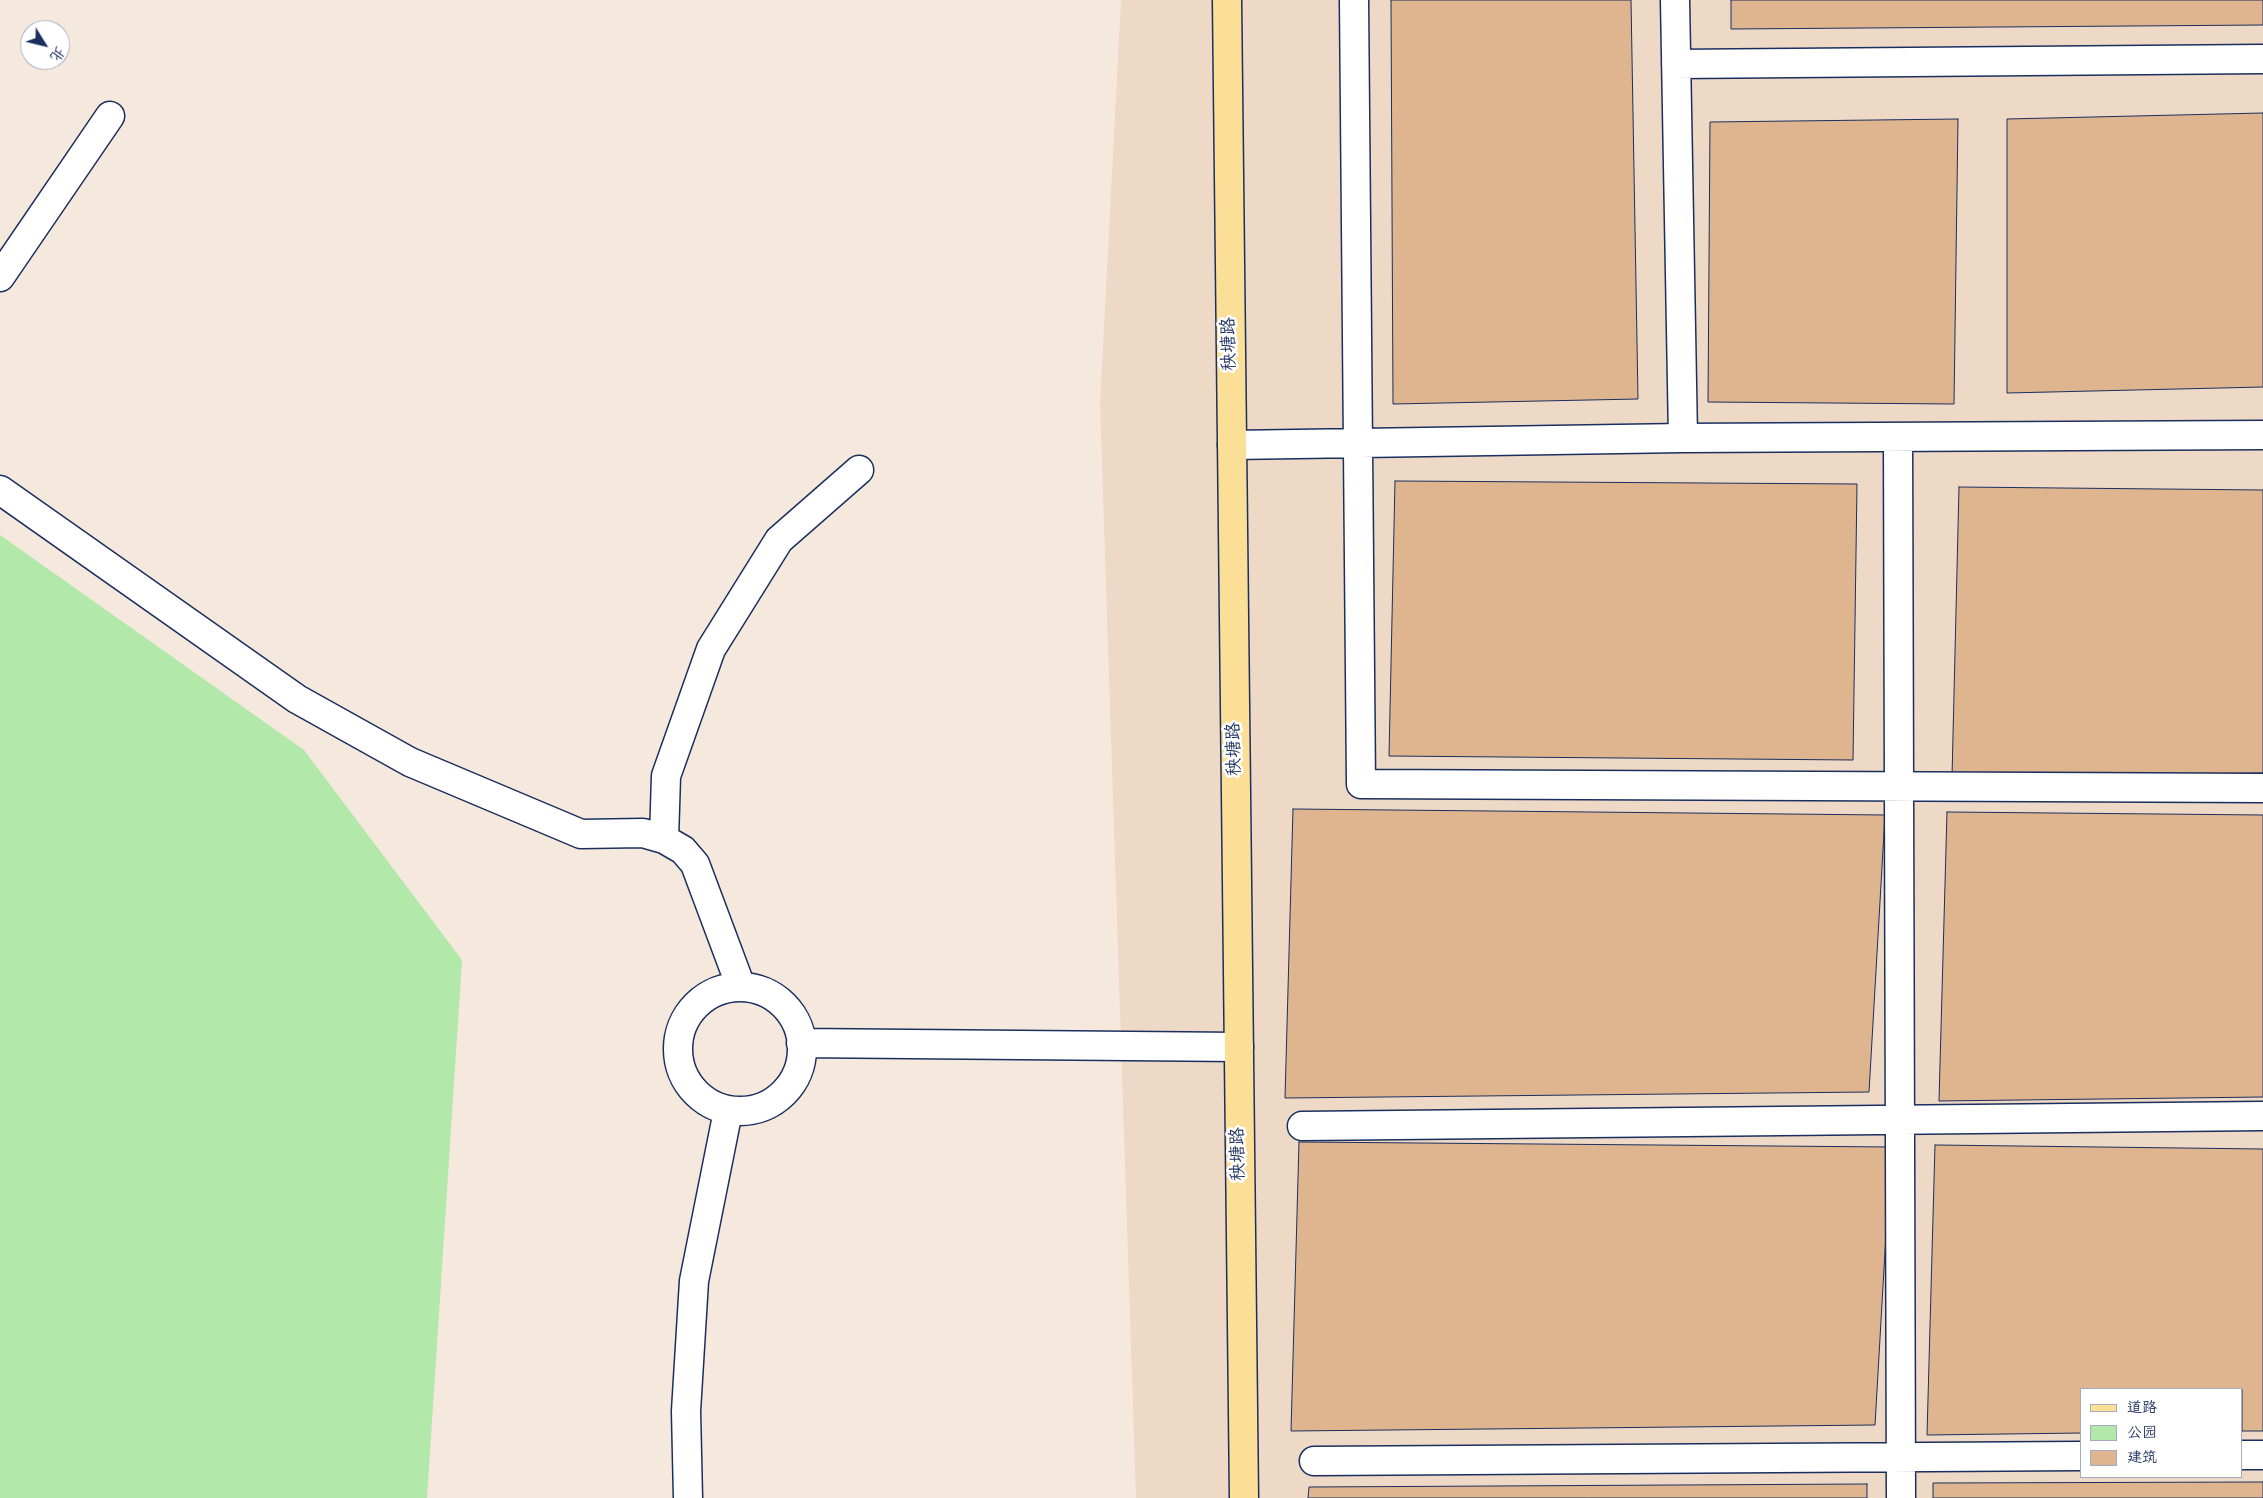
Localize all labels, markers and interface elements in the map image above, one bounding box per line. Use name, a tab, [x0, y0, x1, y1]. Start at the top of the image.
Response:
north arrow	[20, 20, 70, 70]
text: 北	[44, 42, 69, 65]
street label: 秧塘路	[1220, 317, 1242, 371]
street label: 秧塘路	[1225, 722, 1247, 776]
street label: 秧塘路	[1229, 1127, 1251, 1181]
legend	[2080, 1388, 2243, 1478]
text: 道路	[2127, 1397, 2157, 1419]
text: 公园	[2127, 1422, 2157, 1444]
text: 建筑	[2127, 1447, 2157, 1469]

